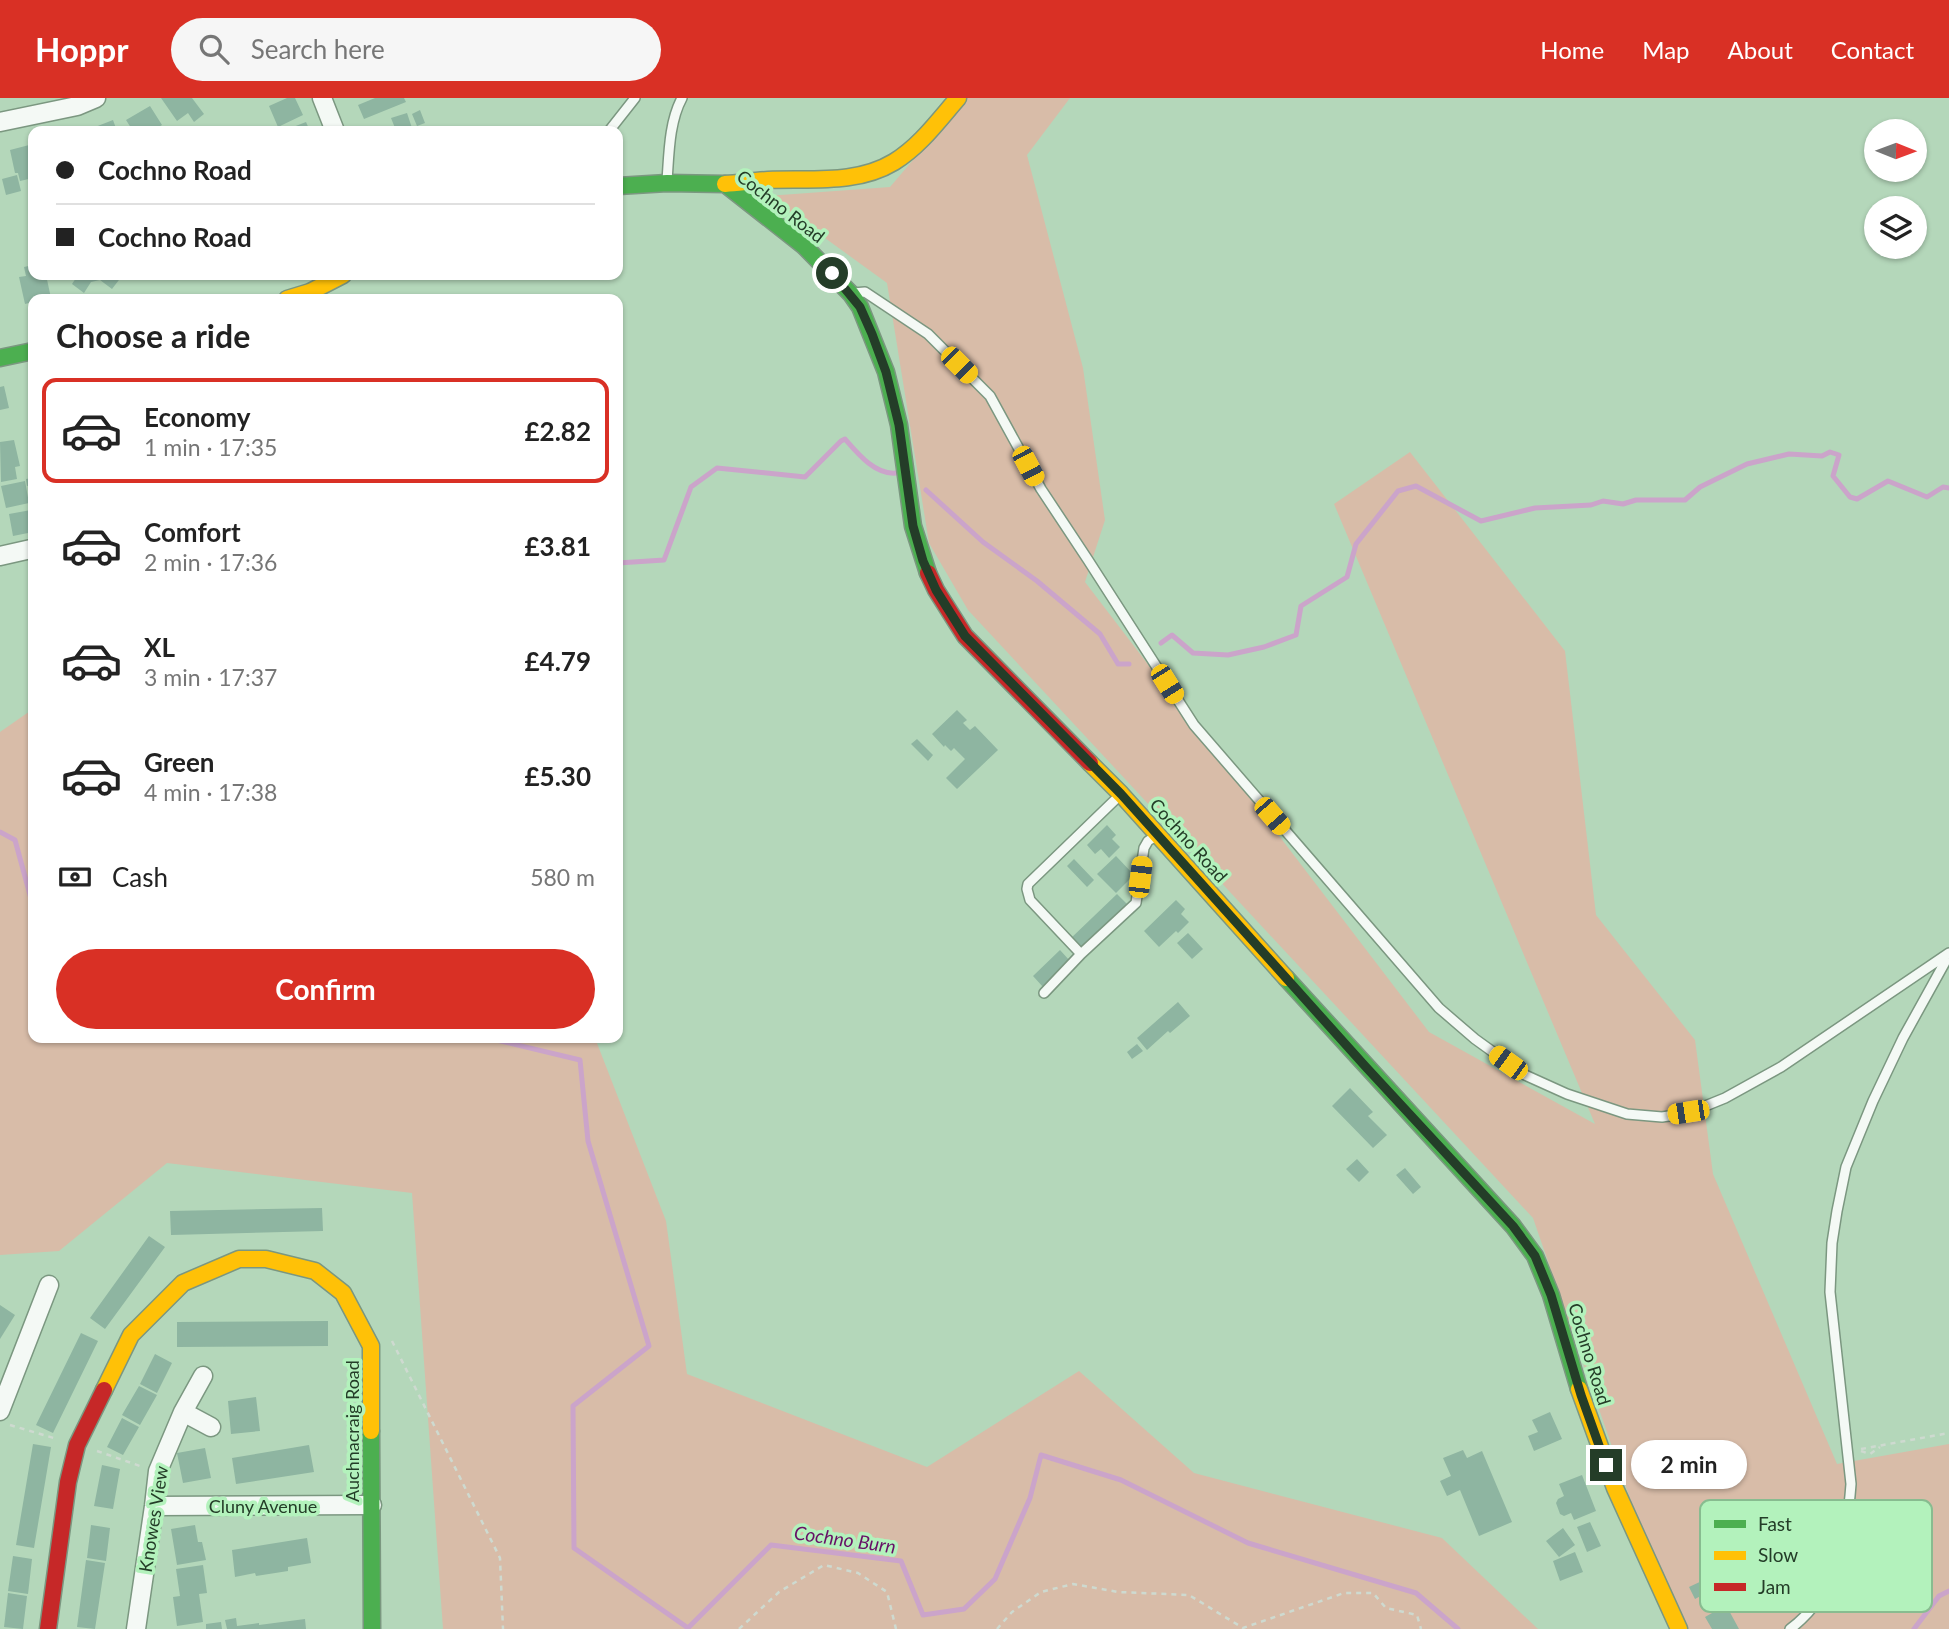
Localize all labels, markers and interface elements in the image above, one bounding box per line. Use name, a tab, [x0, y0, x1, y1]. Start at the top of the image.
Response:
search box	[171, 18, 661, 81]
text: Hoppr	[35, 29, 129, 69]
icon: search	[195, 30, 233, 68]
text: Search here	[251, 33, 385, 65]
text: Home	[1540, 35, 1604, 64]
text: Map	[1642, 35, 1690, 64]
text: About	[1728, 35, 1793, 64]
text: Contact	[1831, 35, 1914, 64]
north arrow	[1864, 119, 1927, 182]
map controls	[1864, 119, 1927, 259]
text: Cochno Road	[98, 154, 252, 186]
street label: Cochno Road	[733, 165, 829, 247]
button: layers	[1864, 196, 1927, 259]
text: Cochno Road	[98, 221, 252, 253]
route start	[816, 257, 848, 289]
text: Choose a ride	[56, 316, 250, 355]
car	[937, 343, 982, 387]
icon: car	[60, 399, 123, 462]
text: Economy	[144, 401, 250, 433]
text: £2.82	[525, 415, 591, 447]
text: 1 min · 17:35	[144, 433, 277, 461]
car	[1009, 443, 1048, 489]
icon: car	[60, 514, 123, 577]
text: Comfort	[144, 516, 241, 548]
text: £3.81	[525, 530, 591, 562]
text: 2 min · 17:36	[144, 548, 277, 576]
icon: car	[60, 629, 123, 692]
text: XL	[144, 631, 175, 663]
text: £4.79	[525, 645, 591, 677]
car	[1147, 661, 1188, 707]
text: 3 min · 17:37	[144, 663, 277, 691]
icon: car	[60, 744, 123, 807]
text: Green	[144, 746, 214, 778]
text: £5.30	[525, 760, 591, 792]
text: 4 min · 17:38	[144, 778, 277, 806]
street label: Cochno Road	[1146, 793, 1232, 887]
car	[1251, 793, 1294, 839]
car	[1128, 855, 1153, 899]
icon: cash	[56, 858, 94, 896]
text: Cash	[112, 861, 168, 893]
text: 580 m	[530, 863, 595, 891]
button: Confirm	[56, 949, 595, 1029]
car	[1485, 1042, 1532, 1084]
car	[1666, 1098, 1711, 1126]
street label: Cochno Road	[1564, 1300, 1616, 1408]
street label: Auchnacraig Road	[341, 1360, 363, 1502]
callout: 2 min	[1630, 1440, 1746, 1490]
route end	[1590, 1449, 1622, 1481]
text: 2 min	[1660, 1450, 1718, 1478]
street label: Knowes View	[134, 1464, 172, 1574]
street label: Cluny Avenue	[209, 1495, 317, 1517]
legend	[1700, 1500, 1932, 1612]
text: Fast	[1758, 1512, 1792, 1535]
water label: Cochno Burn	[793, 1520, 897, 1558]
text: Slow	[1758, 1543, 1798, 1566]
text: Jam	[1758, 1575, 1791, 1598]

